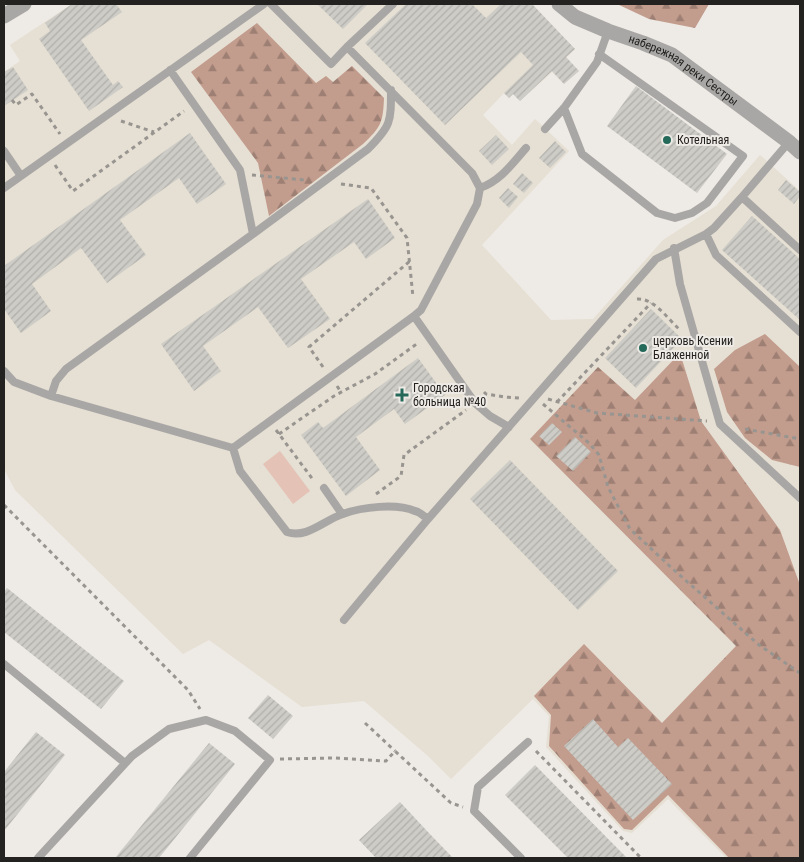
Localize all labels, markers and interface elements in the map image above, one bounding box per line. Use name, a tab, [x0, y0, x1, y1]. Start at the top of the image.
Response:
street label: набережная реки Сестры	[627, 32, 741, 109]
place label: Котельная	[677, 133, 729, 147]
marker: Котельная	[661, 134, 673, 146]
place label: церковь Ксении Блаженной	[653, 334, 733, 362]
marker: церковь Ксении Блаженной	[637, 342, 649, 354]
place label: Городская больница №40	[413, 381, 486, 409]
marker: Городская больница №40	[395, 388, 409, 402]

